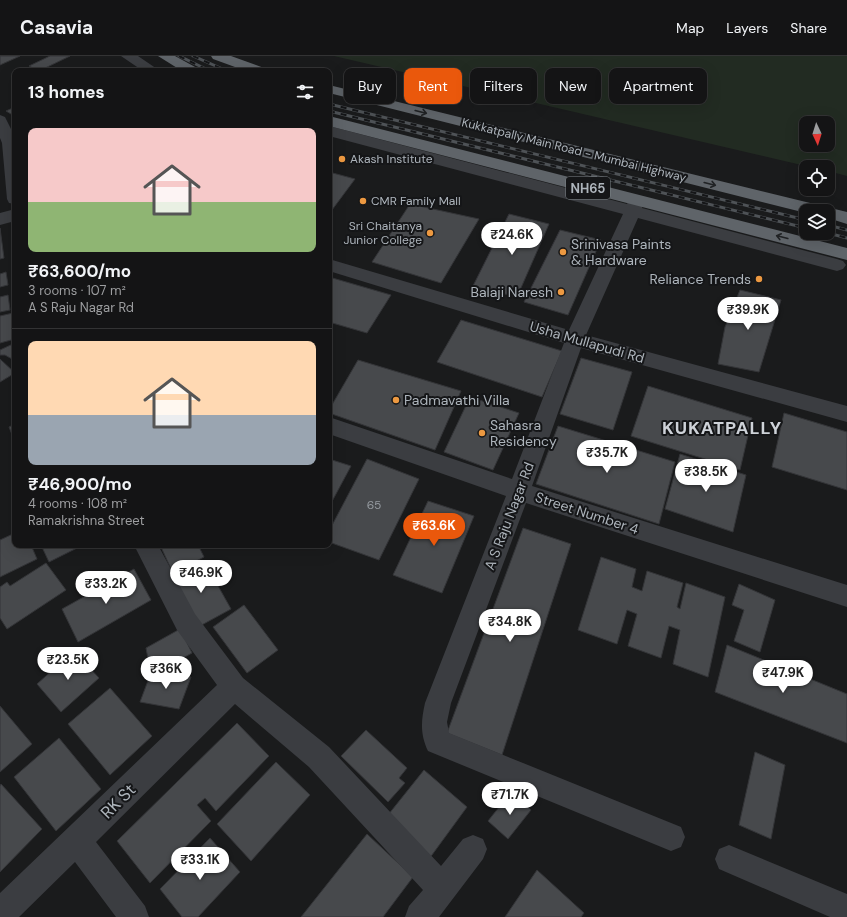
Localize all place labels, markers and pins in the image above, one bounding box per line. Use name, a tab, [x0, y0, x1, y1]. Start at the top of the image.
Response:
place label: Akash Institute	[350, 151, 433, 167]
marker: Akash Institute	[337, 154, 347, 164]
place label: CMR Family Mall	[371, 193, 461, 209]
marker: CMR Family Mall	[358, 196, 368, 206]
place label: Sri Chaitanya Junior College	[343, 218, 422, 248]
pin: ₹24.6K	[479, 222, 545, 256]
marker: Sri Chaitanya Junior College	[425, 228, 435, 238]
place label: Srinivasa Paints & Hardware	[571, 235, 671, 269]
marker: Srinivasa Paints & Hardware	[558, 247, 568, 257]
place label: Reliance Trends	[650, 270, 751, 288]
marker: Reliance Trends	[754, 274, 764, 284]
place label: Balaji Naresh	[470, 283, 553, 301]
marker: Balaji Naresh	[556, 287, 566, 297]
pin: ₹39.9K	[715, 297, 781, 331]
place label: Padmavathi Villa	[404, 391, 510, 409]
marker: Padmavathi Villa	[391, 395, 401, 405]
place label: Sahasra Residency	[490, 416, 557, 450]
marker: Sahasra Residency	[477, 428, 487, 438]
pin: ₹35.7K	[574, 440, 640, 474]
pin: ₹38.5K	[673, 459, 739, 493]
pin: ₹63.6K	[401, 513, 467, 547]
pin: ₹46.9K	[168, 560, 234, 594]
pin: ₹33.2K	[73, 571, 139, 605]
pin: ₹34.8K	[477, 609, 543, 643]
pin: ₹23.5K	[35, 647, 101, 681]
pin: ₹36K	[142, 656, 190, 690]
pin: ₹47.9K	[750, 660, 816, 694]
pin: ₹71.7K	[477, 782, 543, 816]
pin: ₹33.1K	[167, 847, 233, 881]

